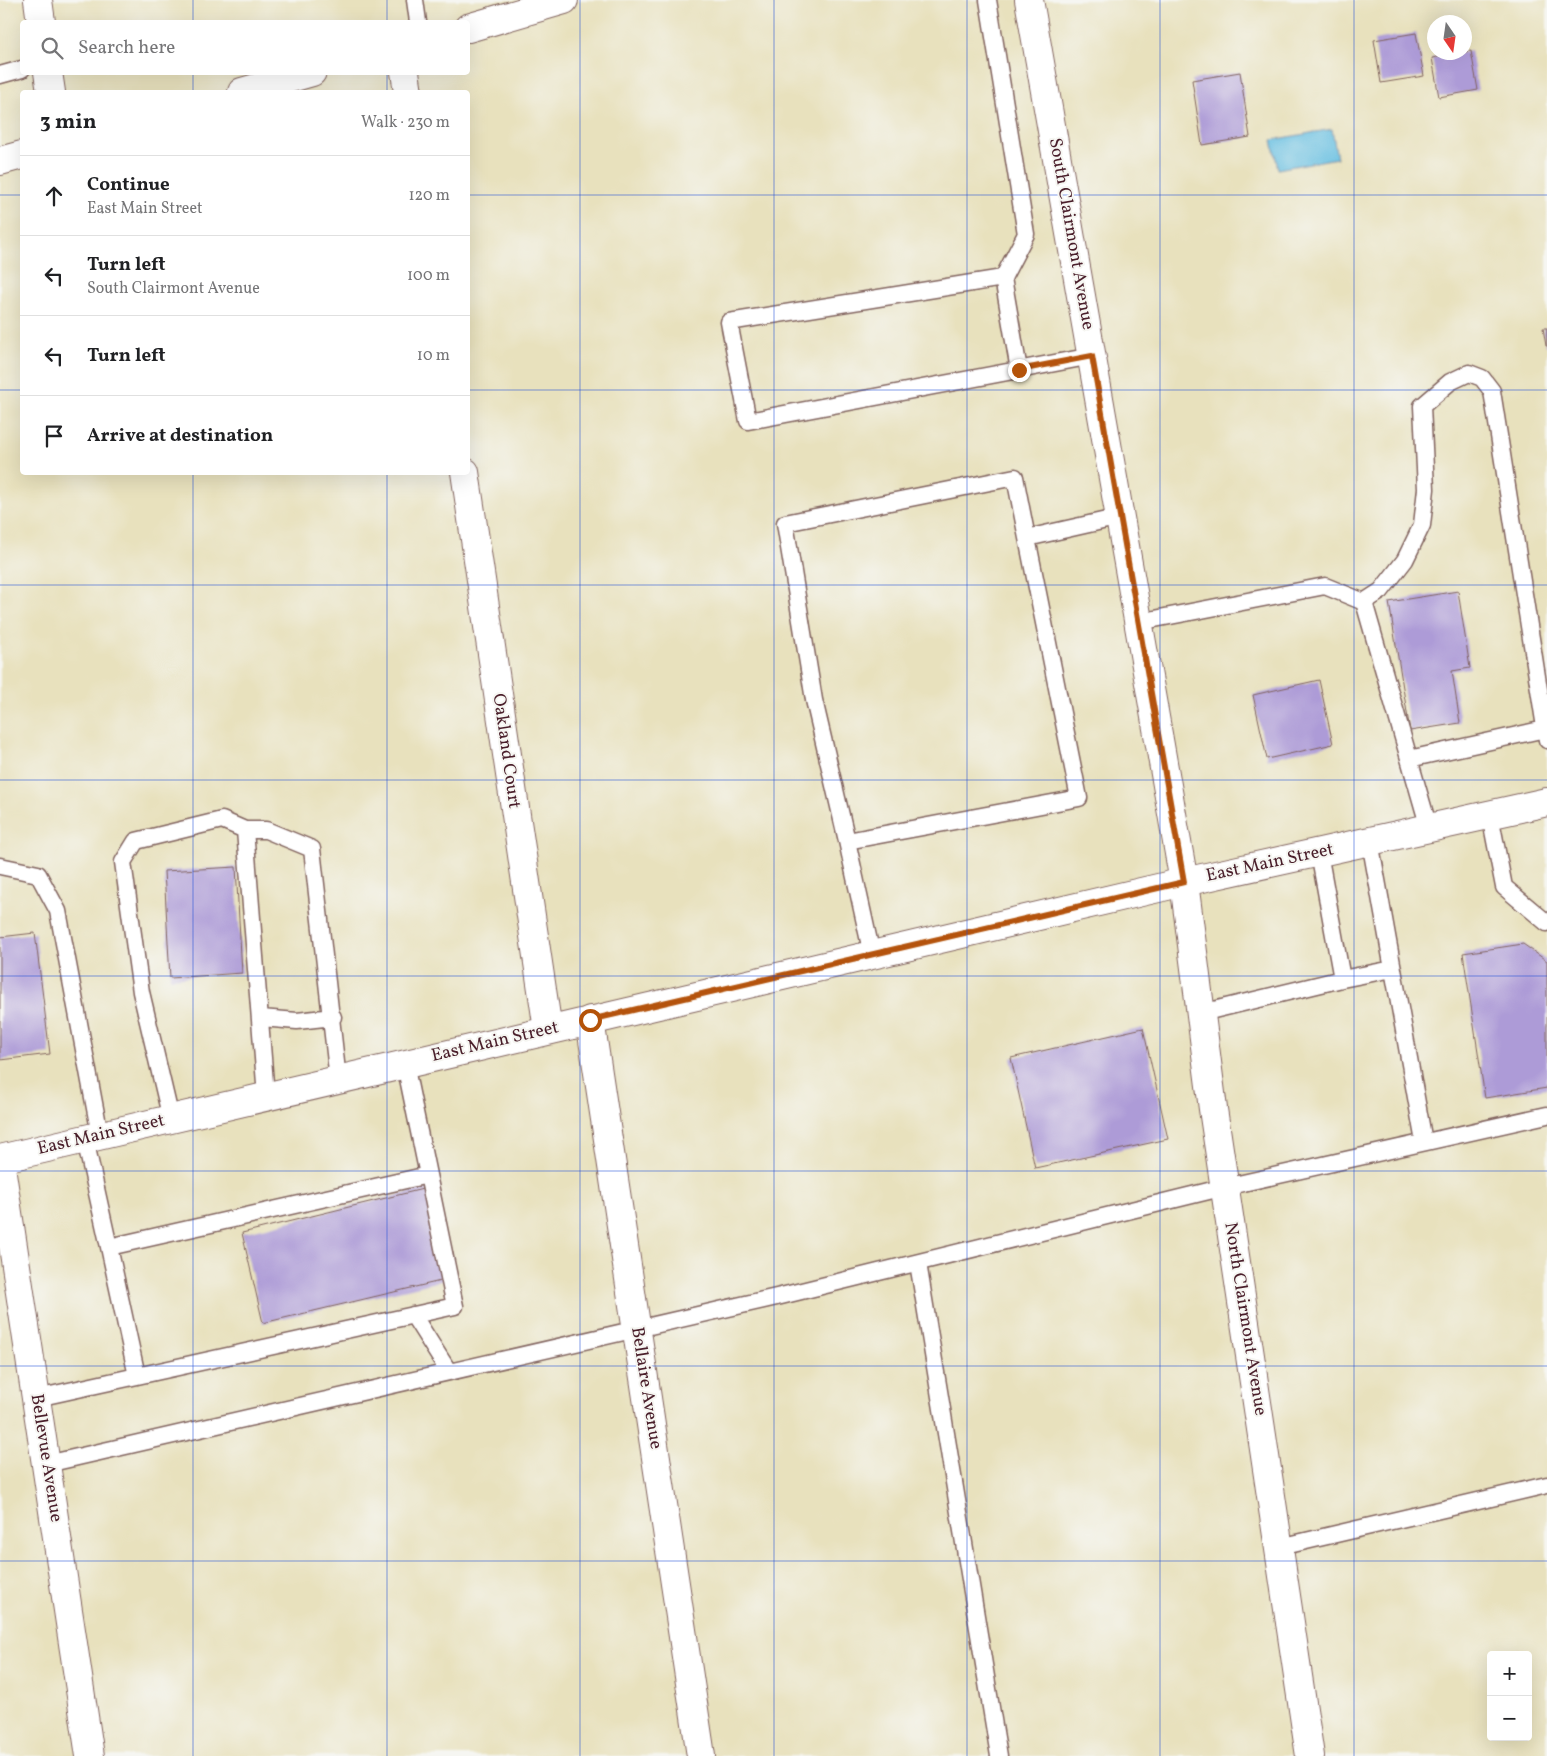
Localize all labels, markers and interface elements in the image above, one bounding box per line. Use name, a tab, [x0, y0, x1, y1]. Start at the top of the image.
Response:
north arrow	[1427, 15, 1472, 60]
search box	[20, 20, 470, 75]
icon: search	[38, 34, 66, 62]
text: Search here	[78, 35, 175, 61]
text: 3 min	[40, 108, 96, 137]
text: Walk · 230 m	[361, 112, 450, 134]
street label: South Clairmont Avenue	[1042, 136, 1100, 332]
text: Continue	[87, 172, 170, 198]
icon: ahead	[40, 182, 68, 210]
text: 120 m	[408, 185, 450, 207]
text: East Main Street	[87, 198, 203, 220]
text: Turn left	[87, 252, 166, 278]
icon: left	[40, 262, 68, 290]
text: 100 m	[407, 265, 450, 287]
text: South Clairmont Avenue	[87, 278, 260, 300]
icon: left	[40, 342, 68, 370]
text: Turn left	[87, 343, 166, 369]
text: 10 m	[417, 345, 450, 367]
route end	[1008, 359, 1031, 382]
icon: arrive	[40, 422, 68, 450]
text: Arrive at destination	[87, 423, 273, 449]
street label: Oakland Court	[486, 692, 526, 810]
street label: East Main Street	[1204, 837, 1336, 889]
route start	[579, 1009, 602, 1032]
street label: East Main Street	[429, 1015, 561, 1069]
street label: East Main Street	[35, 1108, 167, 1162]
street label: North Clairmont Avenue	[1217, 1221, 1273, 1417]
street label: Bellaire Avenue	[624, 1325, 668, 1451]
street label: Bellevue Avenue	[24, 1392, 68, 1524]
map controls	[1487, 1651, 1532, 1741]
button: +	[1487, 1651, 1532, 1696]
button: −	[1487, 1696, 1532, 1741]

